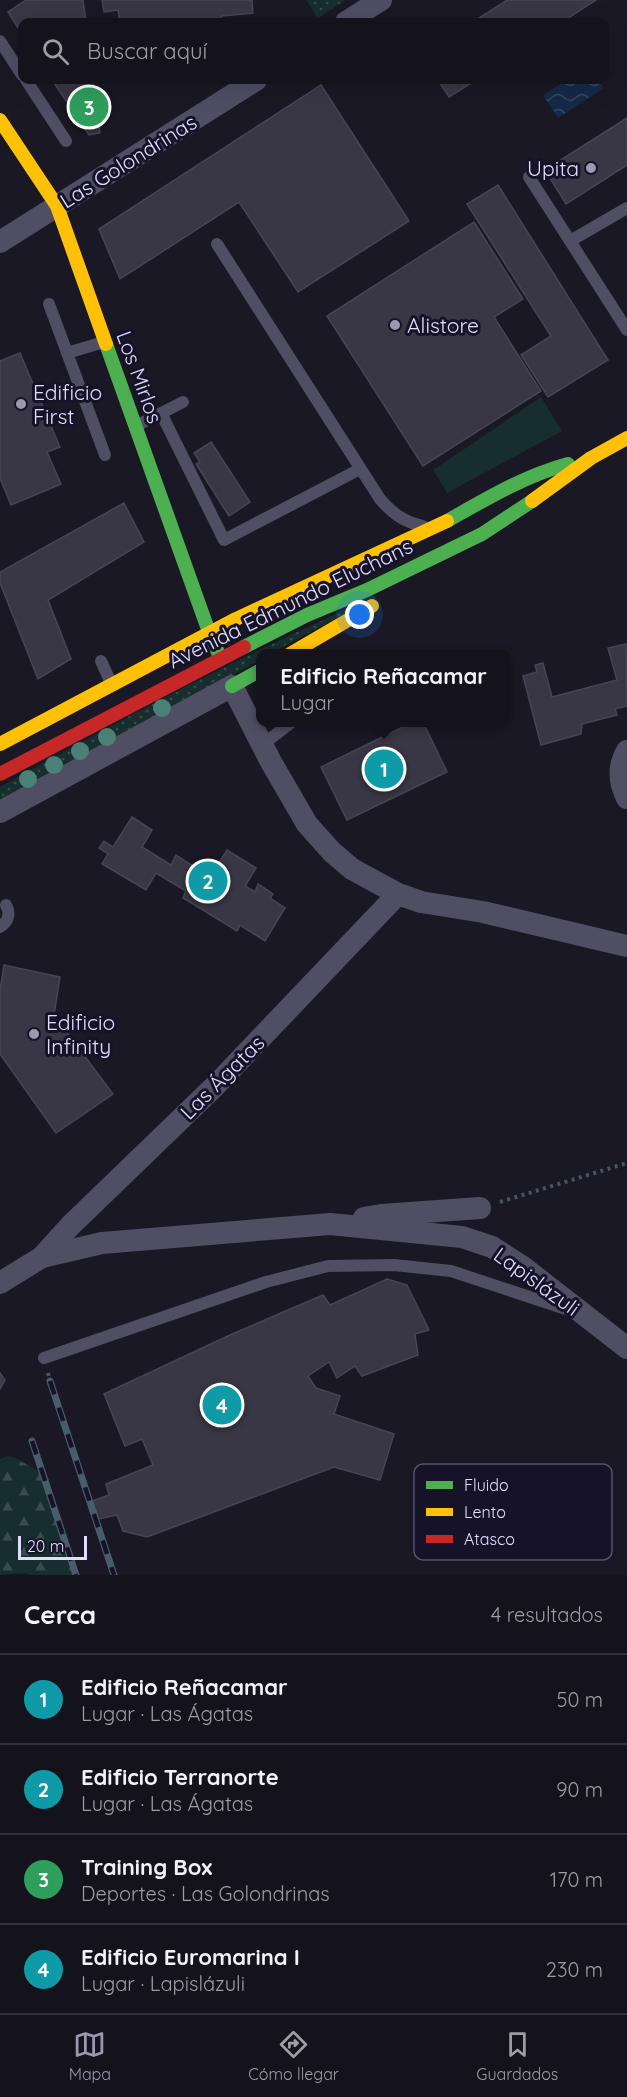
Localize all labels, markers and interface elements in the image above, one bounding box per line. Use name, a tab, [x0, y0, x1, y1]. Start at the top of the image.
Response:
search box	[18, 18, 609, 84]
icon: search	[39, 35, 72, 68]
text: Buscar aquí	[87, 37, 207, 65]
pin: 3	[70, 84, 109, 130]
street label: Las Golondrinas	[55, 109, 201, 213]
place label: Upita	[527, 155, 579, 181]
marker: Upita	[584, 161, 598, 175]
place label: Alistore	[407, 312, 479, 338]
marker: Alistore	[388, 318, 402, 332]
street label: Los Mirlos	[111, 327, 169, 427]
place label: Edificio First	[33, 379, 102, 429]
marker: Edificio First	[14, 397, 28, 411]
street label: Avenida Edmundo Eluchans	[164, 532, 416, 674]
your location	[345, 600, 374, 629]
popup	[256, 649, 511, 727]
text: Edificio Reñacamar	[280, 662, 487, 690]
text: Lugar	[280, 690, 334, 715]
pin: 1	[364, 746, 404, 792]
pin: 2	[188, 858, 228, 904]
place label: Edificio Infinity	[46, 1009, 115, 1059]
marker: Edificio Infinity	[27, 1027, 41, 1041]
street label: Las Ágatas	[174, 1029, 270, 1125]
street label: Lapislázuli	[489, 1241, 585, 1321]
pin: 4	[202, 1382, 242, 1428]
legend	[414, 1464, 612, 1560]
text: Fluido	[464, 1475, 509, 1495]
text: Lento	[464, 1502, 506, 1522]
text: Atasco	[464, 1529, 515, 1549]
scale bar	[18, 1533, 87, 1560]
text: 20 m	[27, 1536, 64, 1556]
text: Cerca	[24, 1598, 96, 1631]
text: 4 resultados	[491, 1602, 603, 1627]
text: Edificio Reñacamar	[81, 1673, 288, 1701]
text: 1	[40, 1687, 47, 1712]
text: 50 m	[557, 1687, 603, 1712]
text: Lugar · Las Ágatas	[81, 1701, 253, 1726]
text: Edificio Terranorte	[81, 1763, 279, 1791]
text: 2	[38, 1777, 49, 1802]
text: 90 m	[556, 1777, 603, 1802]
text: Lugar · Las Ágatas	[81, 1791, 253, 1816]
text: Training Box	[81, 1853, 212, 1881]
text: 3	[38, 1867, 49, 1892]
text: 170 m	[550, 1867, 603, 1892]
text: Deportes · Las Golondrinas	[81, 1881, 330, 1906]
text: Edificio Euromarina I	[81, 1943, 300, 1971]
text: 4	[38, 1957, 49, 1982]
text: 230 m	[546, 1957, 603, 1982]
text: Lugar · Lapislázuli	[81, 1971, 245, 1996]
tab: Mapa	[69, 2028, 111, 2084]
tab: Cómo llegar	[248, 2028, 339, 2084]
tab: Guardados	[476, 2028, 558, 2084]

